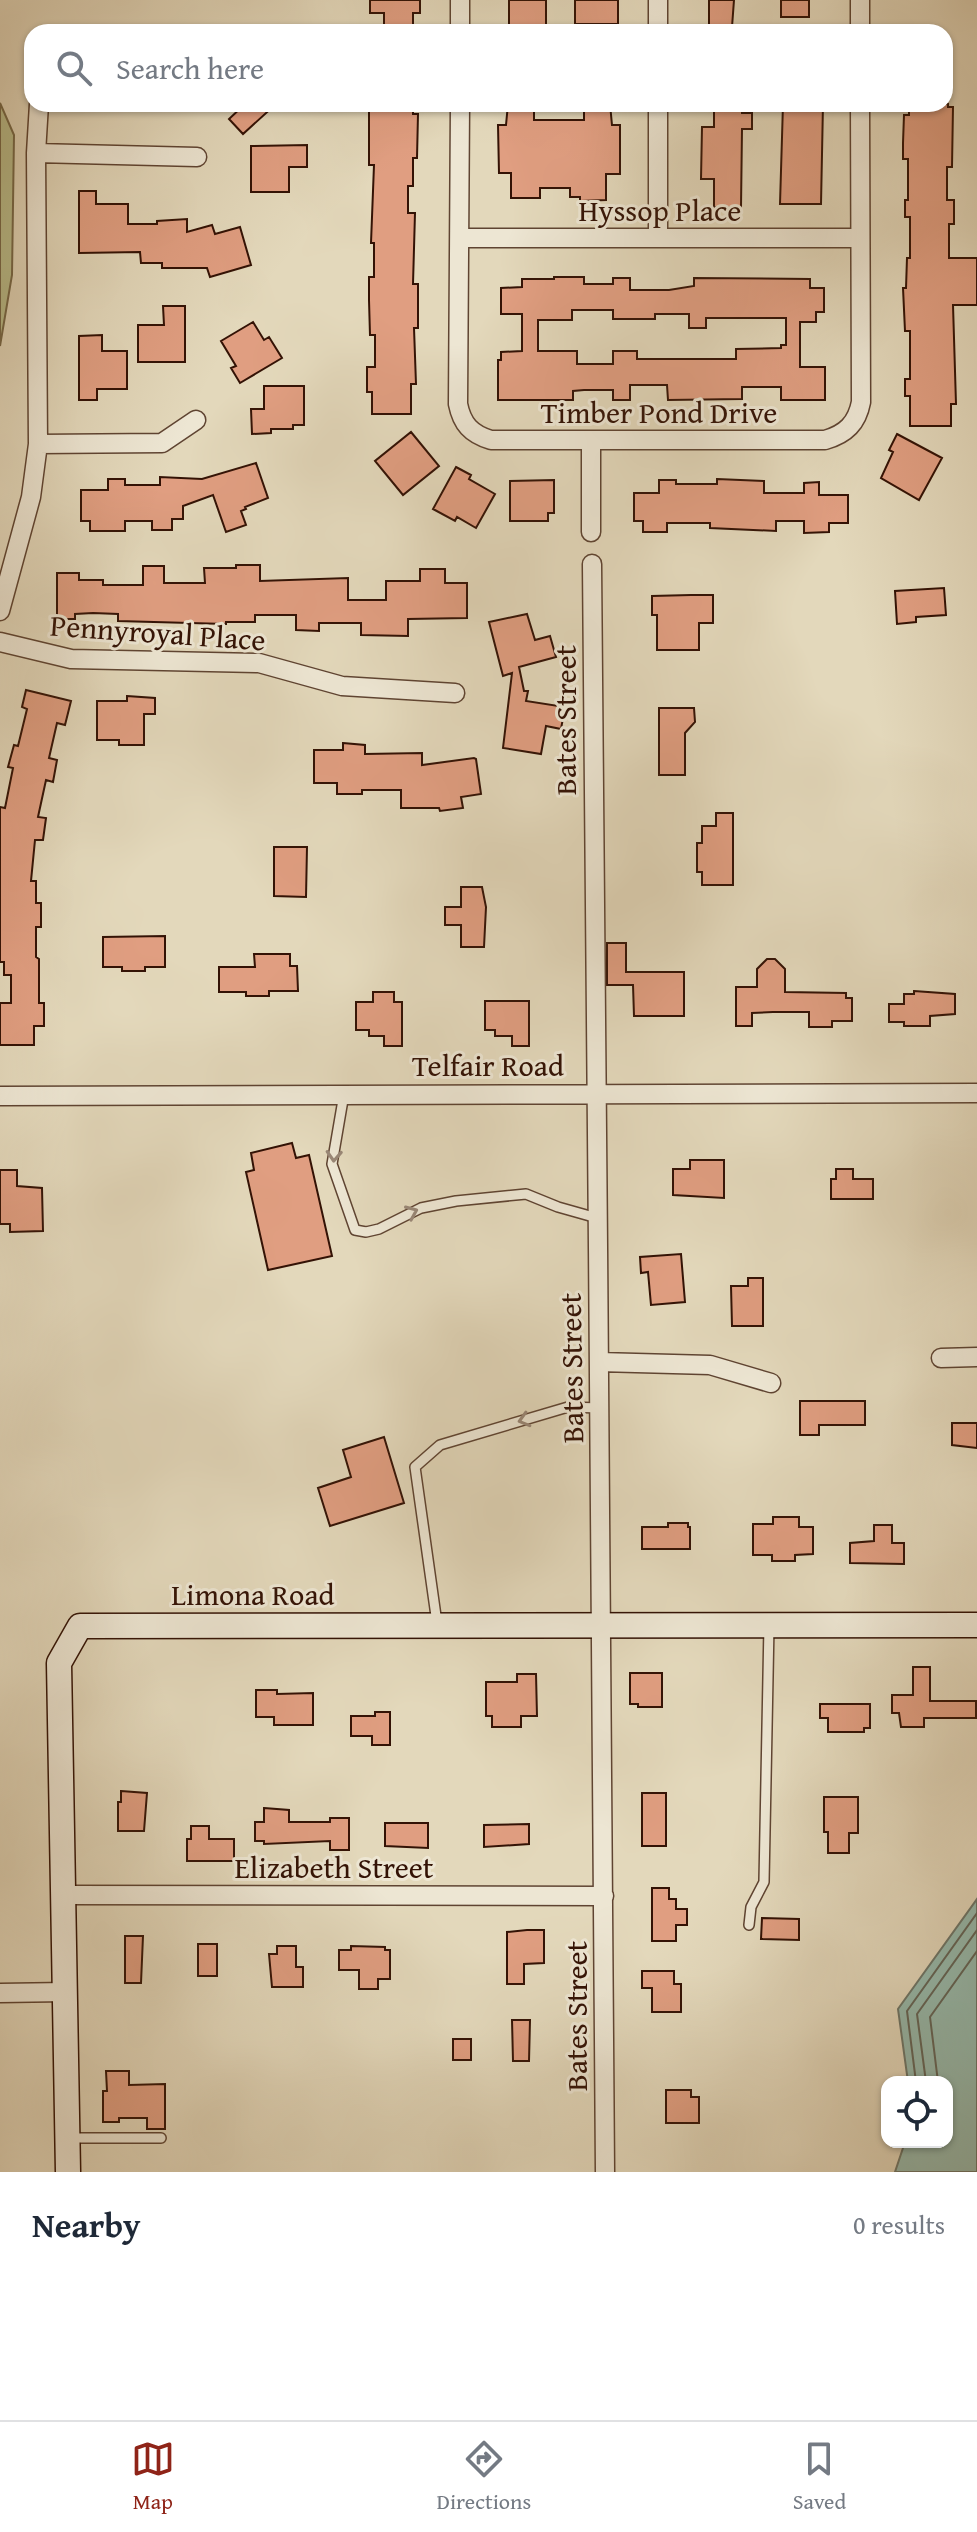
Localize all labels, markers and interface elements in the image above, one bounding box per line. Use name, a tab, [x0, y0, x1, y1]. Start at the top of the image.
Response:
search box	[24, 24, 953, 112]
icon: search	[52, 46, 96, 90]
text: Search here	[116, 46, 264, 90]
street label: Hyssop Place	[579, 188, 741, 232]
street label: Timber Pond Drive	[541, 390, 777, 434]
street label: Pennyroyal Place	[49, 603, 267, 661]
street label: Bates Street	[543, 644, 587, 795]
street label: Telfair Road	[412, 1043, 564, 1087]
one-way arrow	[326, 1150, 343, 1162]
one-way arrow	[404, 1206, 419, 1222]
street label: Bates Street	[548, 1292, 594, 1444]
one-way arrow	[517, 1411, 531, 1427]
street label: Limona Road	[171, 1572, 335, 1616]
street label: Elizabeth Street	[235, 1845, 434, 1889]
street label: Bates Street	[554, 1940, 598, 2091]
map controls	[881, 2076, 953, 2148]
button: locate	[881, 2076, 953, 2148]
text: Nearby	[32, 2200, 141, 2249]
text: 0 results	[853, 2205, 945, 2244]
tab: Map	[131, 2437, 175, 2517]
tab: Directions	[437, 2437, 531, 2517]
tab: Saved	[793, 2437, 846, 2517]

